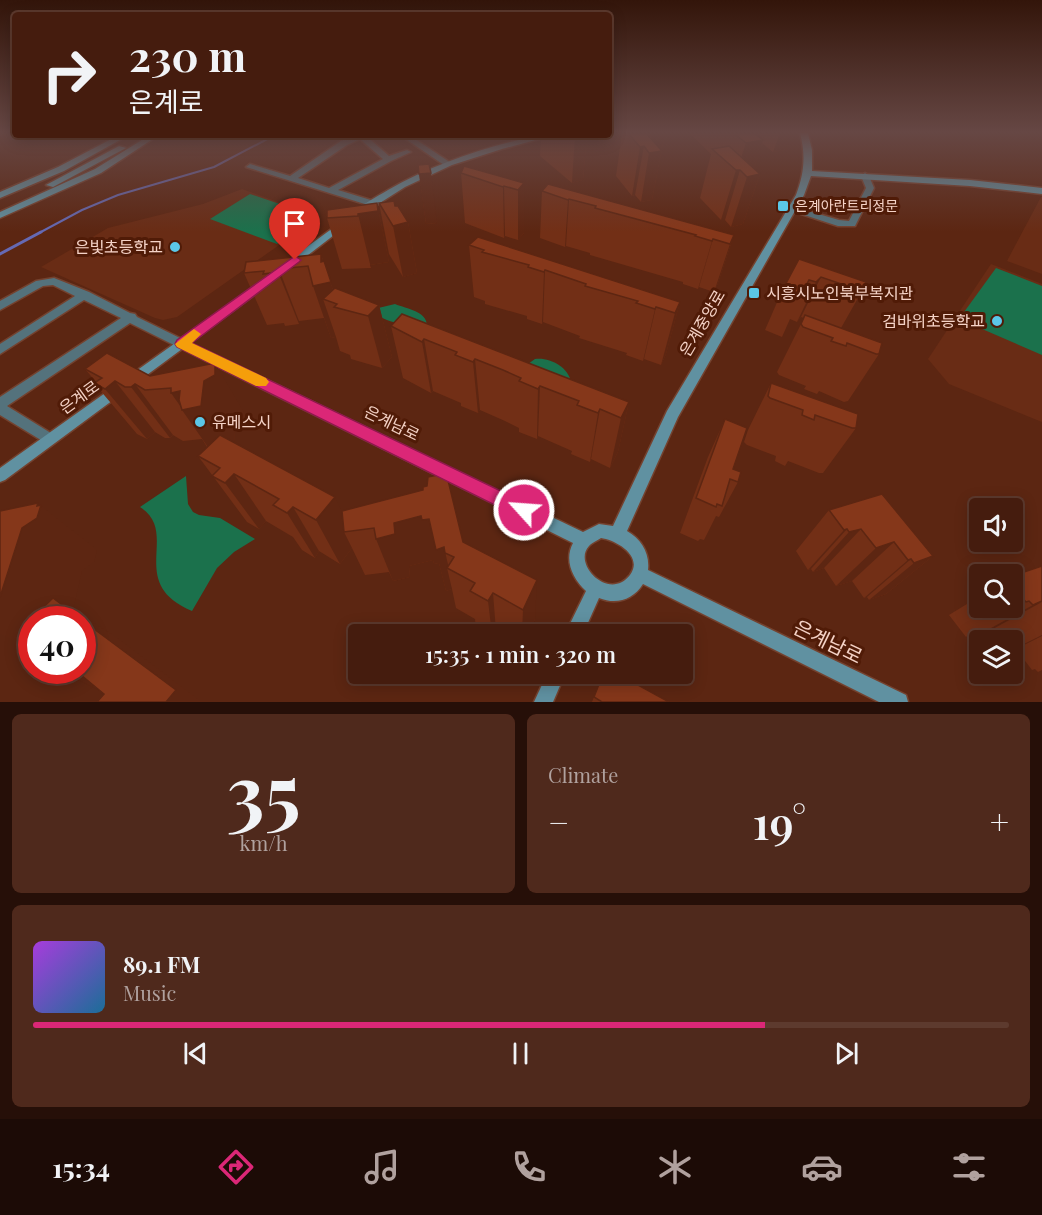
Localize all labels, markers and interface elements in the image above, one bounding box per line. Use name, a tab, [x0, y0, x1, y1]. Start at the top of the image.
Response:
text: 230 m	[129, 27, 246, 83]
icon: right	[30, 36, 108, 114]
text: 은계로	[129, 83, 204, 119]
place label: 은계아란트리정문	[795, 196, 898, 215]
pin	[269, 198, 320, 260]
marker: 은계아란트리정문	[776, 199, 790, 213]
icon: arrive	[278, 207, 311, 240]
place label: 은빛초등학교	[75, 236, 163, 257]
marker: 은빛초등학교	[168, 240, 182, 254]
place label: 시흥시노인북부복지관	[766, 282, 913, 303]
street label: 은계중앙로	[674, 285, 729, 360]
marker: 시흥시노인북부복지관	[747, 286, 761, 300]
place label: 검바위초등학교	[882, 310, 985, 331]
marker: 검바위초등학교	[990, 314, 1004, 328]
street label: 은계로	[55, 375, 103, 418]
street label: 은계남로	[361, 400, 424, 445]
place label: 유메스시	[212, 411, 271, 432]
marker: 유메스시	[193, 415, 207, 429]
position arrow	[492, 478, 556, 542]
map controls	[969, 498, 1023, 684]
button: sound	[969, 498, 1023, 552]
button: search	[969, 564, 1023, 618]
speed limit sign: 40	[18, 606, 96, 684]
street label: 은계남로	[790, 612, 868, 669]
button: layers	[969, 630, 1023, 684]
text: 15:35 · 1 min · 320 m	[425, 639, 616, 669]
text: 35	[227, 738, 300, 842]
text: Climate	[548, 761, 618, 788]
text: 19°	[753, 791, 806, 851]
text: −	[548, 799, 569, 843]
text: +	[990, 799, 1009, 843]
text: km/h	[240, 829, 287, 856]
text: 89.1 FM	[123, 949, 200, 979]
text: Music	[123, 979, 176, 1006]
icon: previous	[179, 1037, 212, 1070]
icon: pause	[504, 1037, 537, 1070]
icon: next	[830, 1037, 863, 1070]
icon: directions	[215, 1146, 257, 1188]
icon: music	[361, 1146, 403, 1188]
icon: phone	[508, 1146, 550, 1188]
icon: climate	[654, 1146, 696, 1188]
icon: car	[801, 1146, 843, 1188]
icon: filters	[948, 1146, 990, 1188]
text: 15:34	[52, 1149, 110, 1185]

